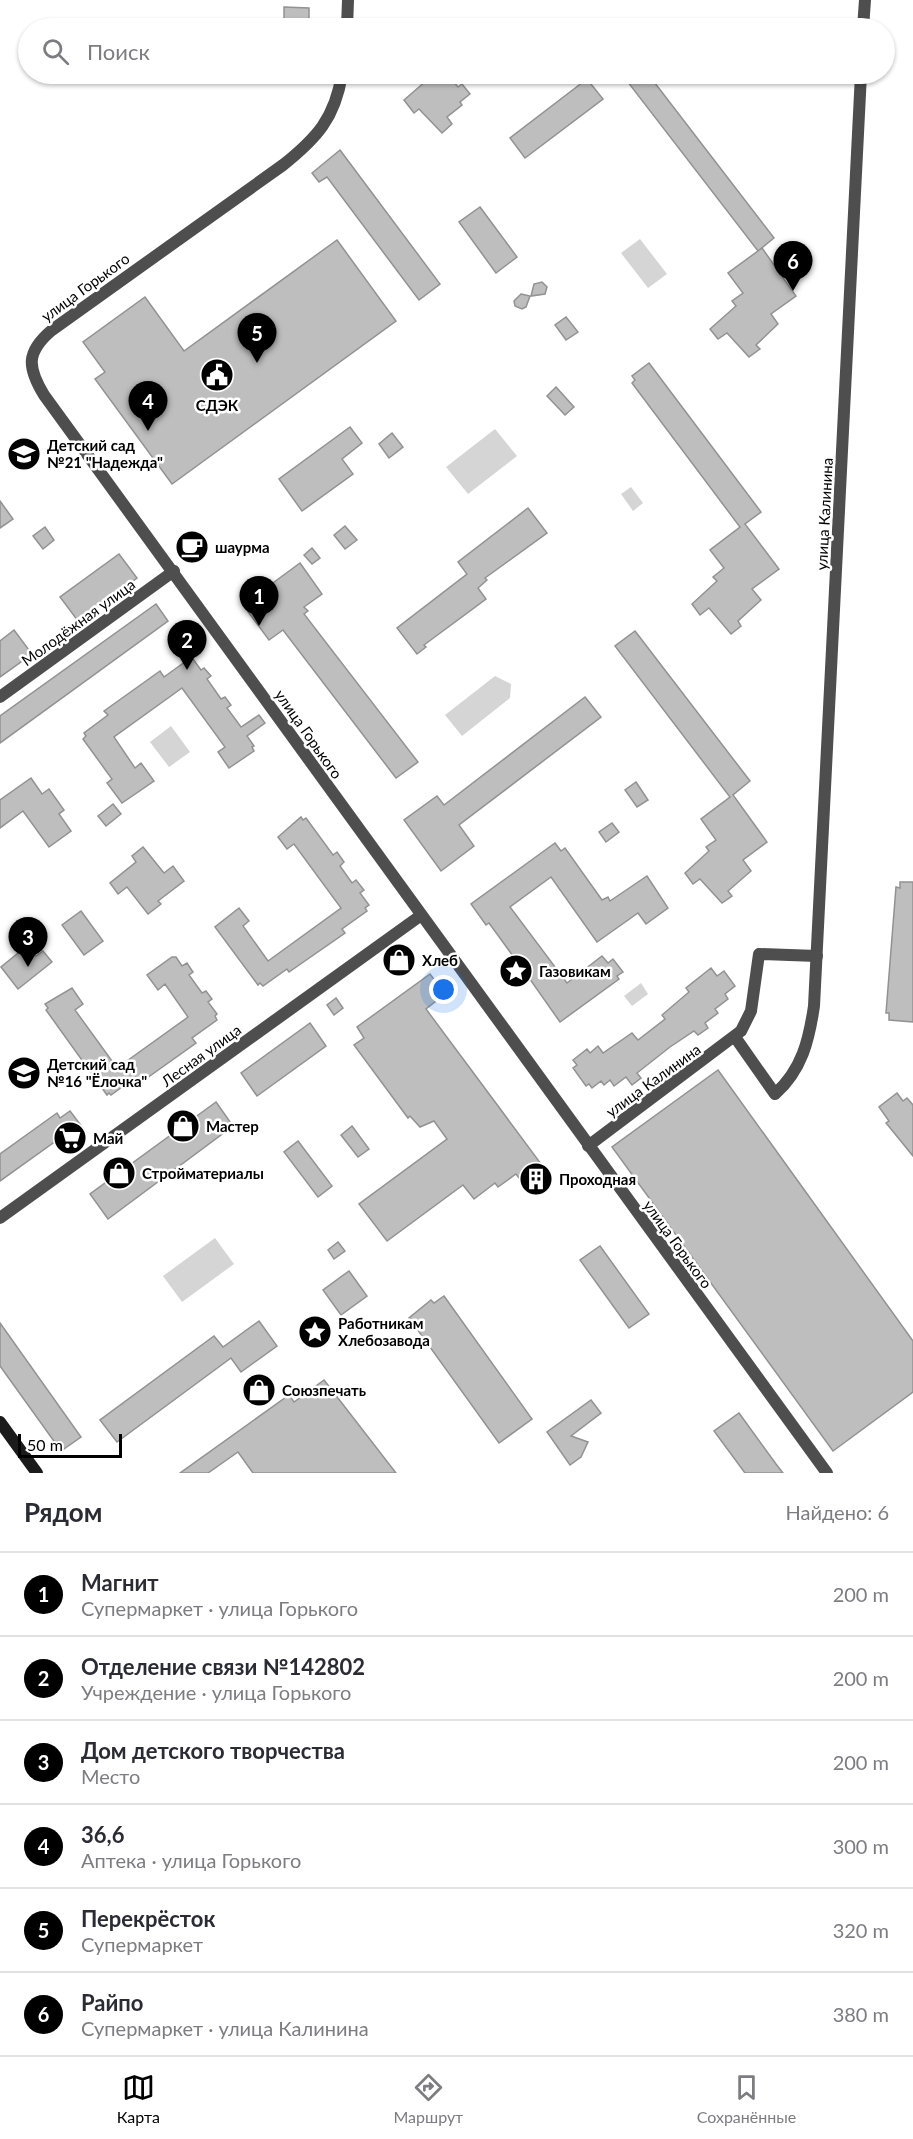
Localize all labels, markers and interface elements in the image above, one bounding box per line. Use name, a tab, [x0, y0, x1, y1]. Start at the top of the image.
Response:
search box	[18, 18, 895, 84]
icon: search	[39, 35, 72, 68]
text: Поиск	[87, 38, 150, 65]
pin: 6	[774, 242, 812, 291]
street label: улица Горького	[37, 249, 133, 325]
pin: 5	[238, 314, 276, 363]
public building icon: СДЭК	[199, 357, 235, 393]
pin: 4	[128, 382, 168, 431]
place label: СДЭК	[196, 396, 239, 414]
school or university icon: Детский сад №21 "Надежда"	[6, 436, 42, 472]
place label: Детский сад №21 "Надежда"	[47, 436, 163, 471]
street label: улица Калинина	[812, 457, 836, 571]
cafe icon: шаурма	[174, 529, 210, 565]
place label: шаурма	[215, 538, 270, 556]
street label: Молодёжная улица	[18, 575, 138, 669]
pin: 1	[240, 576, 278, 626]
pin: 2	[168, 620, 207, 670]
street label: улица Горького	[272, 686, 346, 782]
pin: 3	[9, 918, 48, 967]
shop icon: Хлеб	[381, 942, 417, 978]
place label: Хлеб	[422, 951, 458, 969]
place icon: Газовикам	[498, 953, 534, 989]
place label: Газовикам	[539, 962, 611, 980]
your location	[429, 975, 458, 1004]
street label: Лесная улица	[157, 1020, 244, 1090]
street label: улица Калинина	[602, 1040, 704, 1120]
school or university icon: Детский сад №16 "Ёлочка"	[6, 1055, 42, 1091]
place label: Детский сад №16 "Ёлочка"	[47, 1055, 147, 1090]
shop icon: Мастер	[165, 1108, 201, 1144]
place label: Мастер	[206, 1117, 259, 1135]
supermarket icon: Май	[52, 1120, 88, 1156]
place label: Май	[93, 1129, 123, 1147]
shop icon: Стройматериалы	[101, 1155, 137, 1191]
building icon: Проходная	[518, 1161, 554, 1197]
place label: Стройматериалы	[142, 1164, 264, 1182]
place label: Проходная	[559, 1170, 636, 1188]
street label: улица Горького	[640, 1196, 716, 1292]
place icon: Работникам Хлебозавода	[297, 1314, 333, 1350]
place label: Работникам Хлебозавода	[338, 1314, 430, 1349]
shop icon: Союзпечать	[241, 1372, 277, 1408]
place label: Союзпечать	[282, 1381, 366, 1399]
scale bar	[18, 1431, 122, 1458]
text: 50 m	[27, 1435, 63, 1454]
text: Рядом	[24, 1496, 102, 1528]
text: Найдено: 6	[786, 1500, 889, 1524]
text: Магнит	[81, 1569, 159, 1596]
text: 1	[38, 1582, 49, 1606]
text: 200 m	[833, 1582, 889, 1606]
text: Супермаркет · улица Горького	[81, 1596, 358, 1620]
text: Отделение связи №142802	[81, 1653, 365, 1680]
text: 2	[38, 1666, 49, 1690]
text: 200 m	[833, 1666, 889, 1690]
text: Учреждение · улица Горького	[81, 1680, 351, 1704]
text: Дом детского творчества	[81, 1737, 345, 1764]
text: 3	[38, 1750, 49, 1774]
text: 200 m	[833, 1750, 889, 1774]
text: Место	[81, 1764, 140, 1788]
text: 36,6	[81, 1821, 124, 1848]
text: 4	[38, 1834, 49, 1858]
text: 300 m	[833, 1834, 889, 1858]
text: Аптека · улица Горького	[81, 1848, 301, 1872]
text: Перекрёсток	[81, 1905, 215, 1932]
text: 5	[38, 1918, 49, 1942]
text: 320 m	[833, 1918, 889, 1942]
text: Супермаркет	[81, 1932, 203, 1956]
text: Райпо	[81, 1989, 143, 2016]
text: 6	[38, 2002, 49, 2026]
text: 380 m	[833, 2002, 889, 2026]
text: Супермаркет · улица Калинина	[81, 2016, 369, 2040]
tab: Карта	[117, 2071, 160, 2126]
tab: Маршрут	[393, 2071, 463, 2126]
tab: Сохранённые	[697, 2071, 796, 2126]

